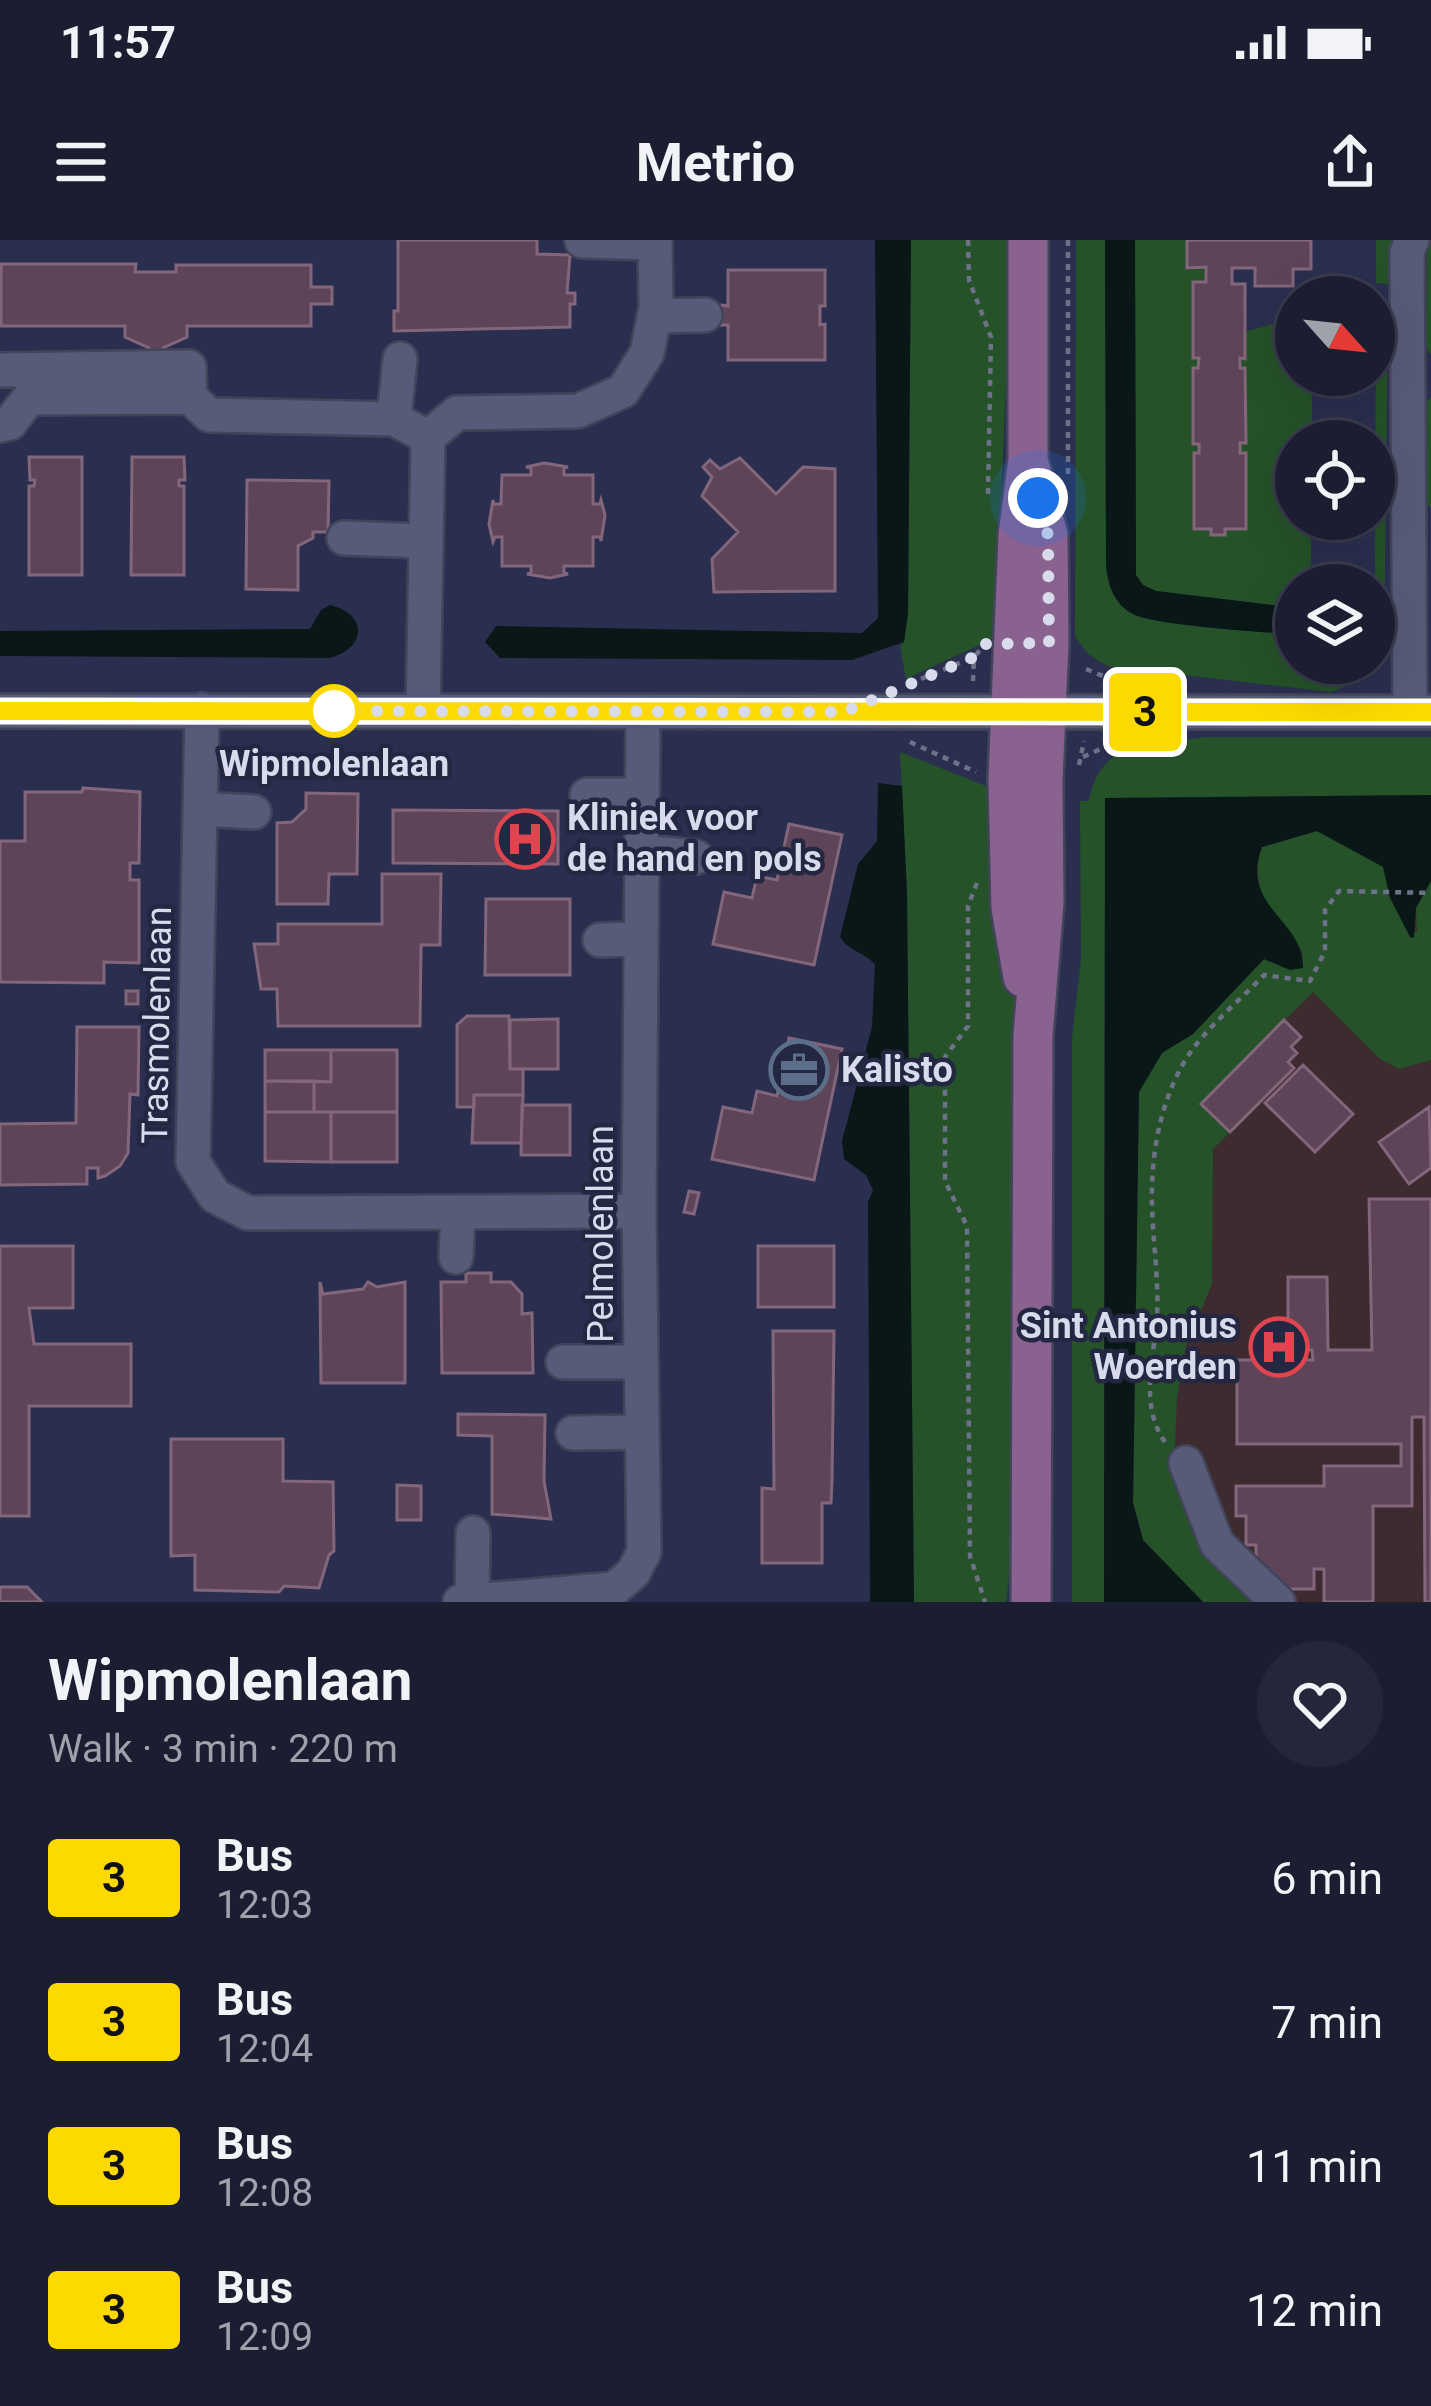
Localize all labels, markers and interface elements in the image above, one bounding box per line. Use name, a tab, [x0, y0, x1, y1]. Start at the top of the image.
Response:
text: 11:57	[60, 16, 176, 69]
icon: menu	[48, 129, 114, 195]
icon: share	[1317, 129, 1383, 195]
text: Metrio	[636, 131, 795, 194]
north arrow	[1275, 276, 1395, 396]
map controls	[1275, 276, 1395, 684]
button: locate	[1275, 420, 1395, 540]
your location	[1008, 468, 1068, 528]
button: layers	[1275, 564, 1395, 684]
line badge: 3	[1106, 673, 1184, 751]
marker: Wipmolenlaan	[309, 686, 359, 736]
text: 3	[1133, 687, 1157, 736]
place label: Wipmolenlaan	[219, 743, 449, 785]
place label: Kliniek voor de hand en pols	[567, 797, 822, 880]
hospital icon: Kliniek voor de hand en pols	[494, 808, 556, 870]
street label: Trasmolenlaan	[134, 906, 180, 1144]
office icon: Kalisto	[768, 1039, 830, 1101]
place label: Kalisto	[841, 1049, 953, 1091]
street label: Pelmolenlaan	[580, 1125, 622, 1343]
place label: Sint Antonius Woerden	[1020, 1305, 1237, 1388]
hospital icon: Sint Antonius Woerden	[1248, 1316, 1310, 1378]
button: heart	[1257, 1641, 1383, 1767]
text: Wipmolenlaan	[48, 1647, 412, 1714]
text: Walk · 3 min · 220 m	[48, 1726, 398, 1772]
text: Bus	[216, 1829, 293, 1882]
text: 6 min	[1271, 1852, 1383, 1905]
text: 3	[102, 1853, 126, 1902]
text: 12:03	[216, 1882, 313, 1928]
text: Bus	[216, 1973, 293, 2026]
text: 7 min	[1271, 1996, 1383, 2049]
text: 3	[102, 1997, 126, 2046]
text: 12:04	[216, 2026, 313, 2072]
text: Bus	[216, 2117, 293, 2170]
text: 11 min	[1246, 2140, 1383, 2193]
text: 3	[102, 2141, 126, 2190]
text: 12:08	[216, 2170, 313, 2216]
text: Bus	[216, 2261, 293, 2314]
text: 12 min	[1246, 2284, 1383, 2337]
text: 3	[102, 2285, 126, 2334]
text: 12:09	[216, 2314, 313, 2360]

